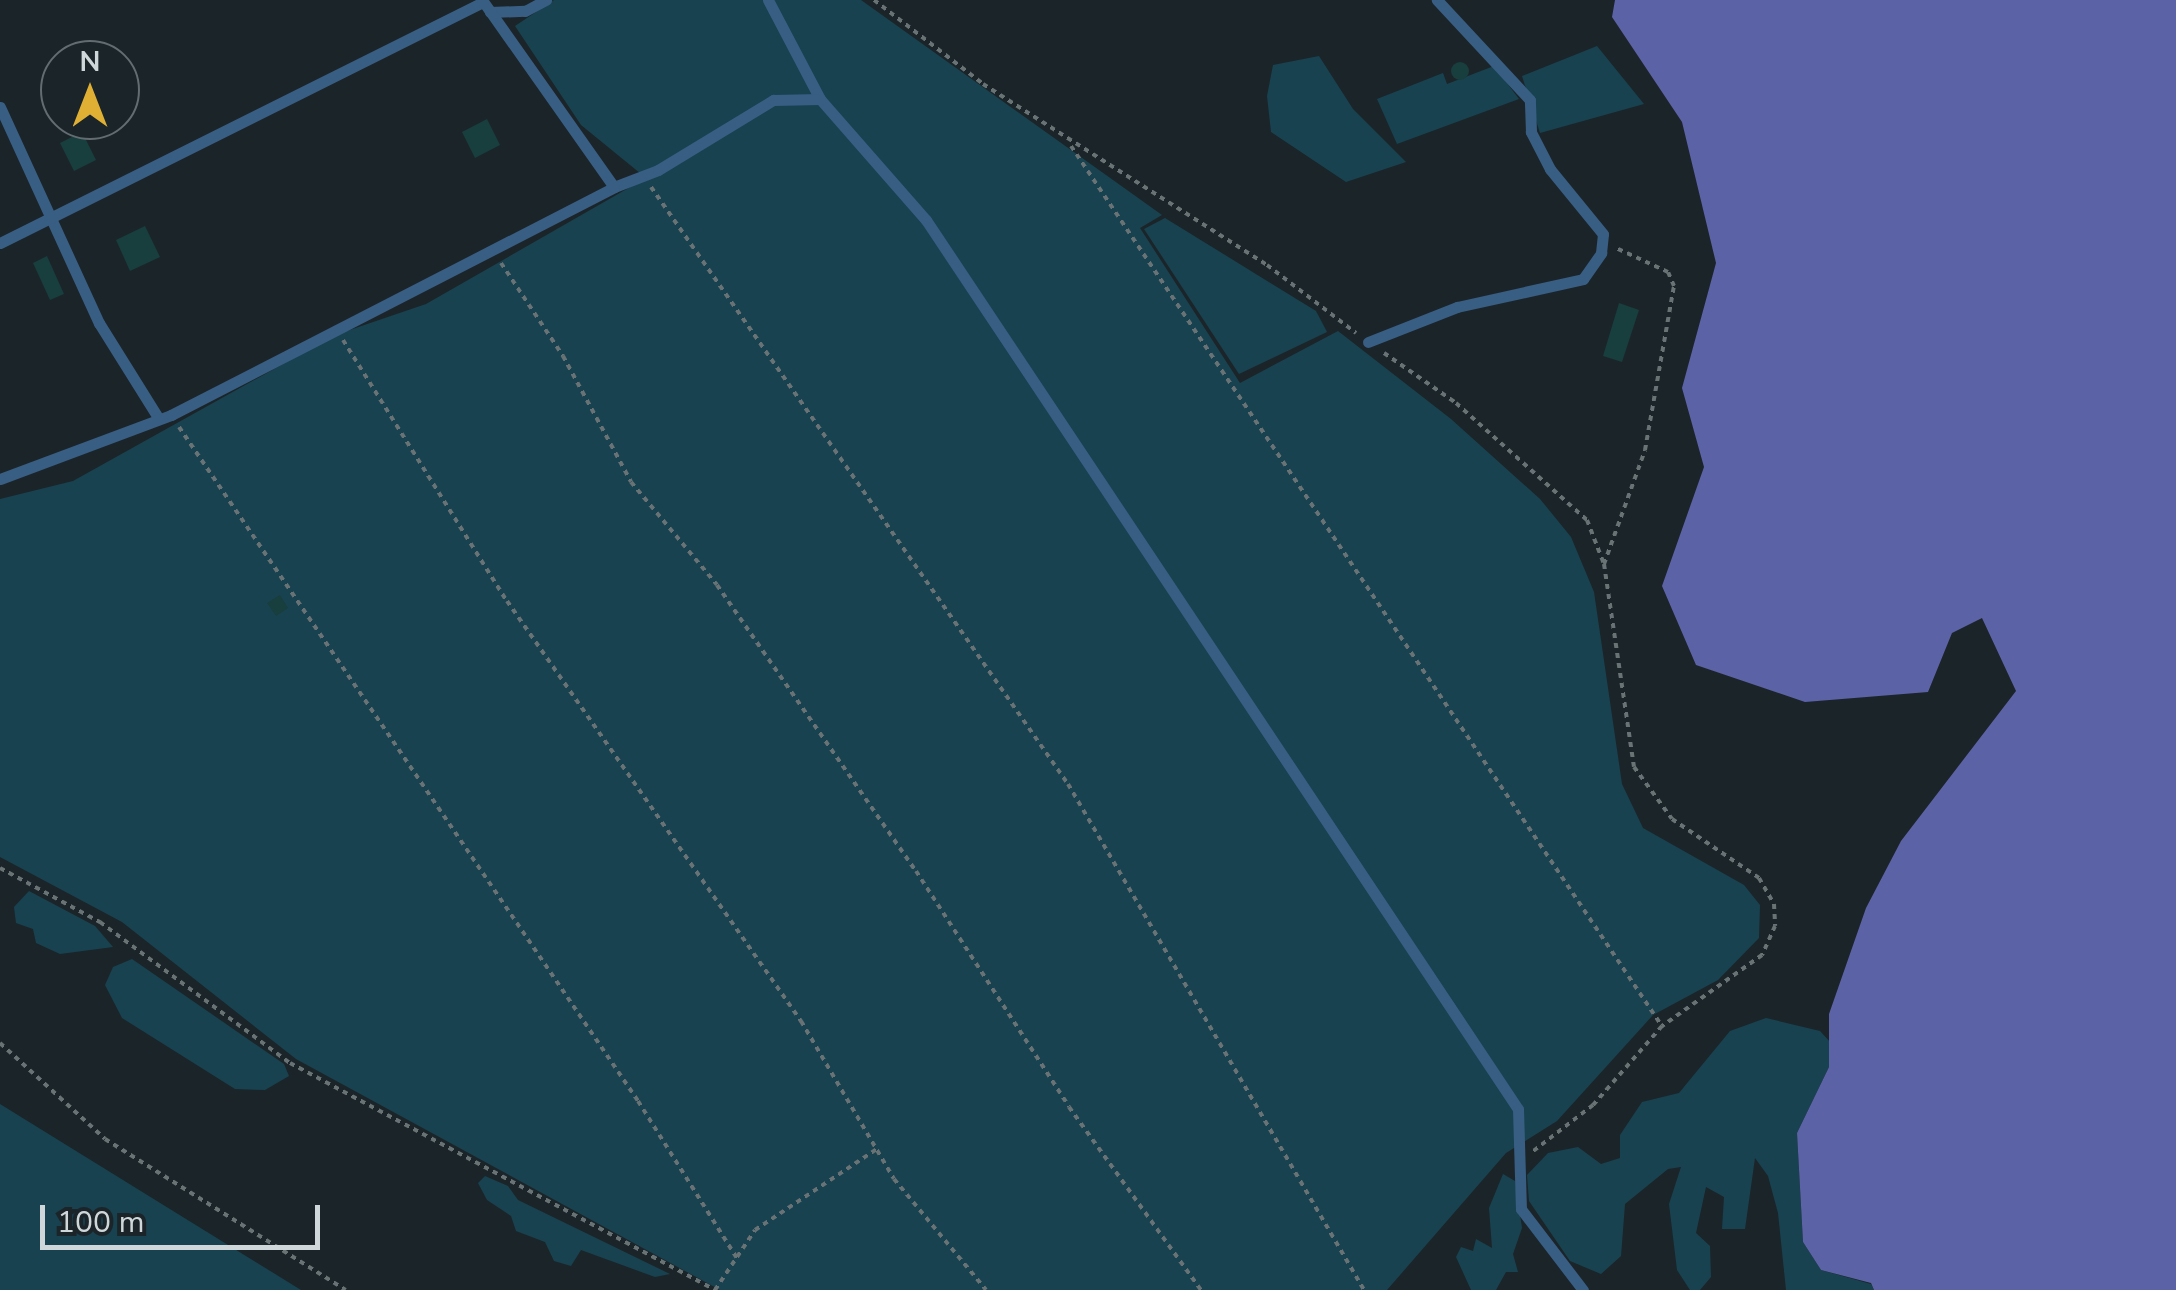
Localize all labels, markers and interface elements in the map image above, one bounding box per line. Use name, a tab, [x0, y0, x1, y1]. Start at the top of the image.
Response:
north arrow	[40, 40, 140, 140]
text: N	[80, 43, 100, 81]
scale bar	[45, 1185, 325, 1247]
text: 100 m	[57, 1202, 144, 1243]

